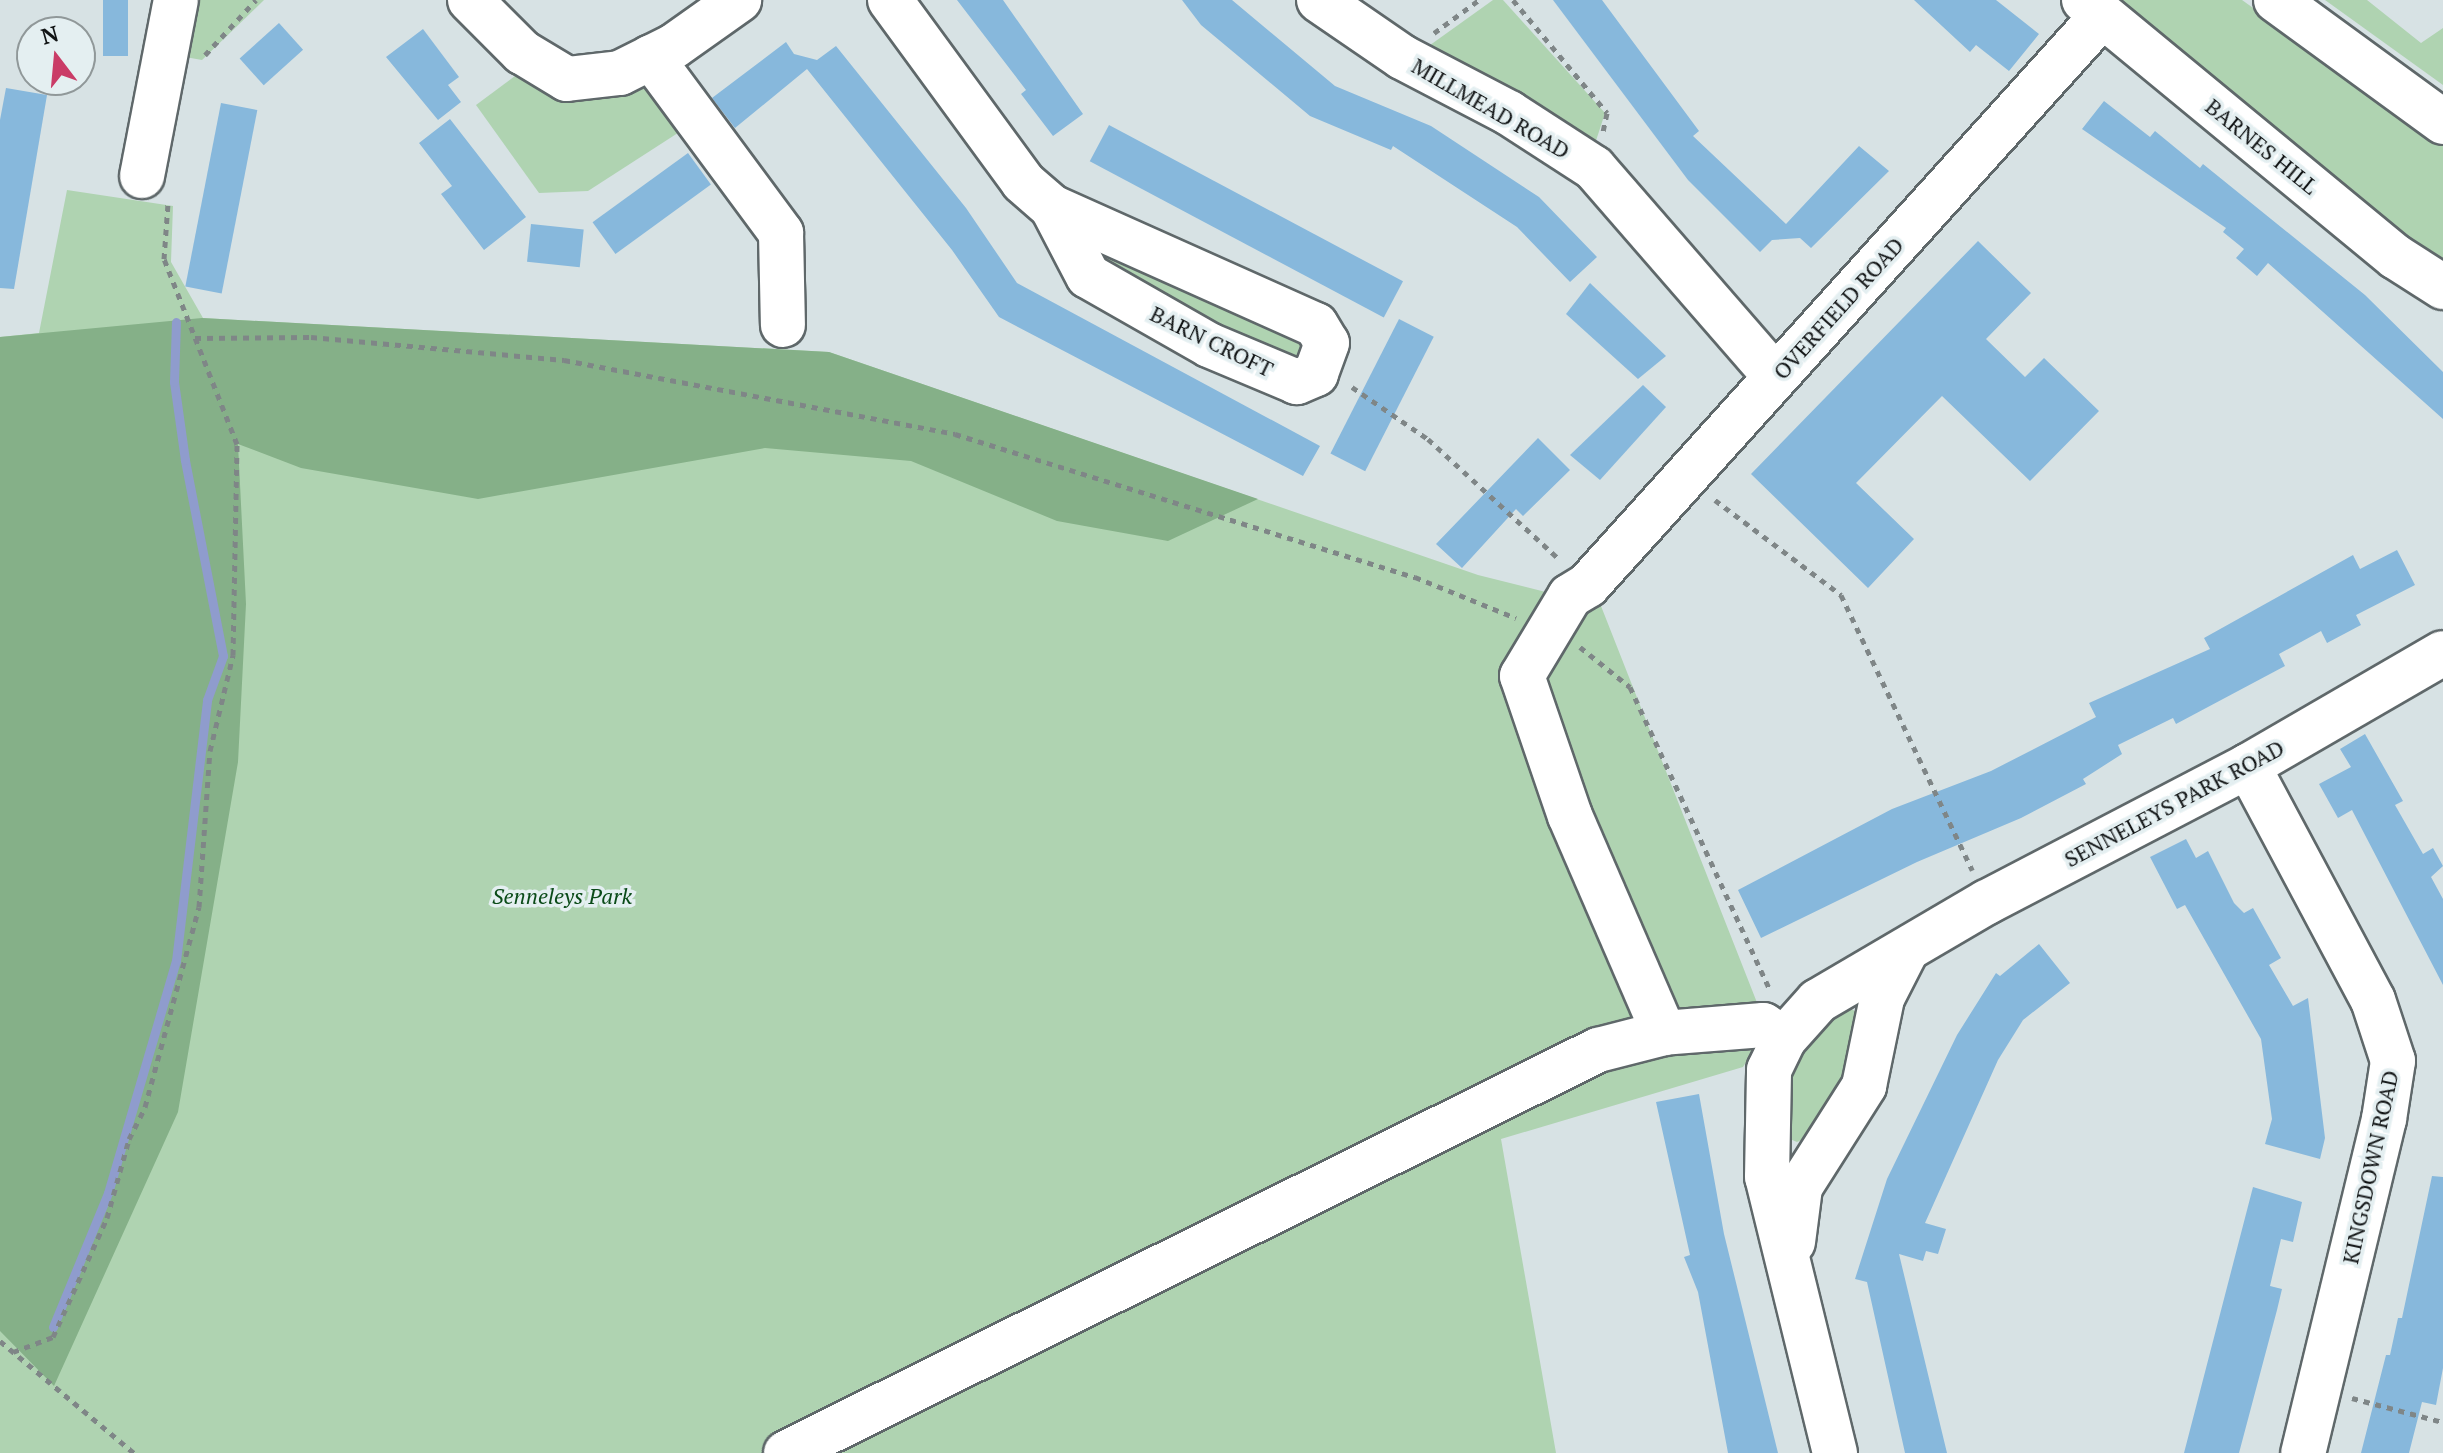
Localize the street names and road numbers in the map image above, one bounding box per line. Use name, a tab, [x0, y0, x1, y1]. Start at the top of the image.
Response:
street label: MILLMEAD ROAD	[1407, 52, 1575, 164]
street label: BARNES HILL	[2201, 93, 2323, 199]
street label: OVERFIELD ROAD	[1767, 232, 1909, 384]
street label: BARN CROFT	[1146, 300, 1278, 382]
street label: SENNELEYS PARK ROAD	[2060, 734, 2288, 872]
street label: KINGSDOWN ROAD	[2337, 1068, 2403, 1266]

